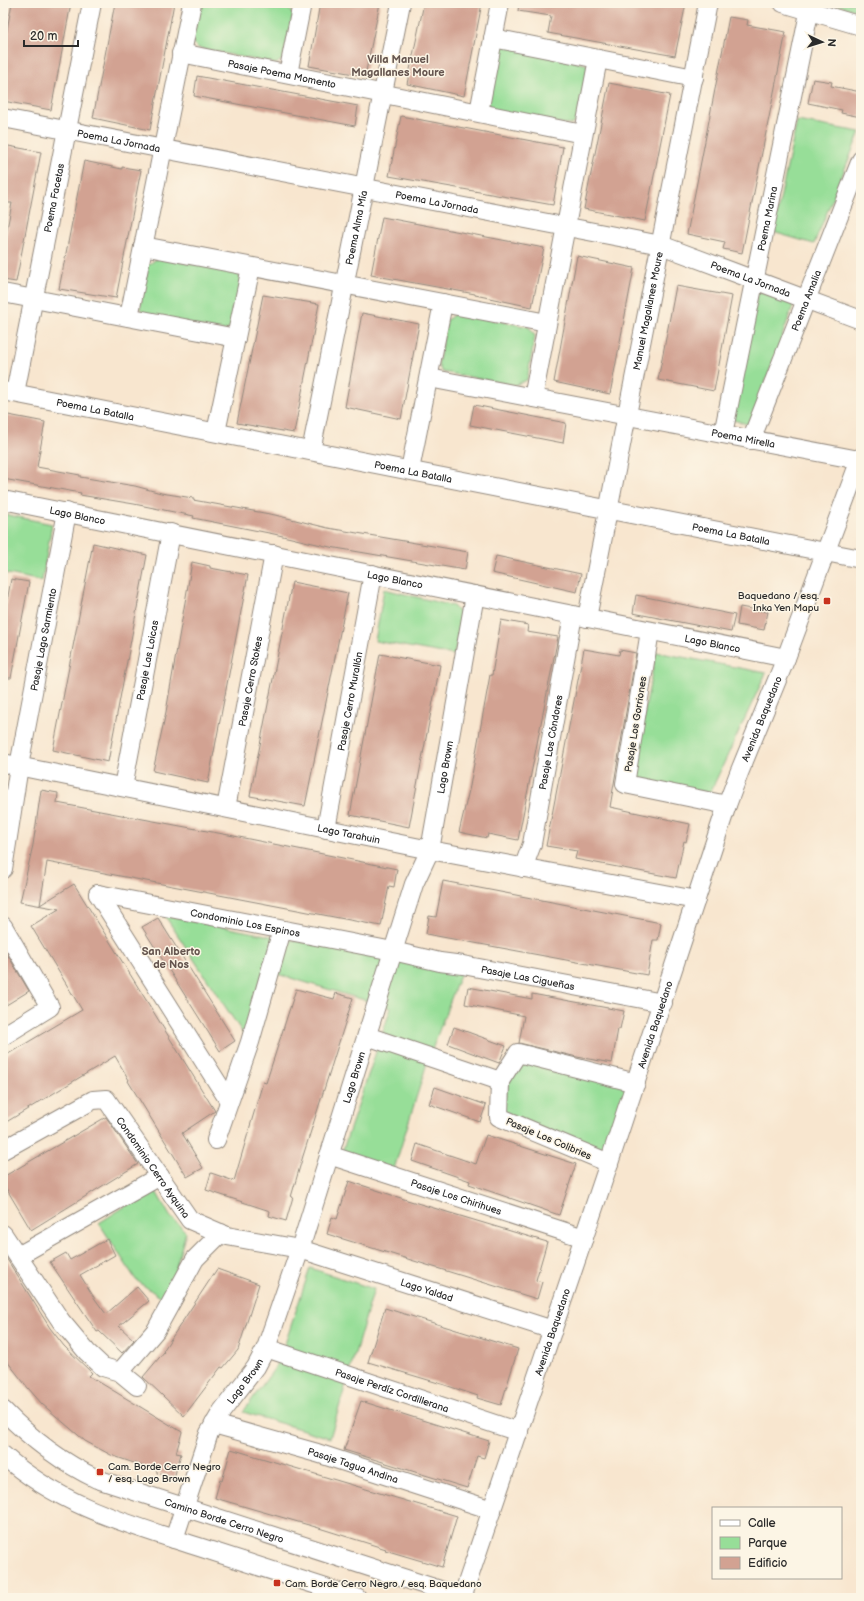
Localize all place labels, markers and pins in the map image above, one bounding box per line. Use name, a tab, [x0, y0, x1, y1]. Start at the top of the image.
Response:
place label: Baquedano / esq. Inka Yen Mapu	[738, 590, 819, 614]
marker: Baquedano / esq. Inka Yen Mapu	[822, 596, 832, 606]
place label: Cam. Borde Cerro Negro / esq. Lago Brown	[108, 1461, 221, 1485]
marker: Cam. Borde Cerro Negro / esq. Lago Brown	[95, 1467, 105, 1477]
marker: Cam. Borde Cerro Negro / esq. Baquedano	[272, 1578, 282, 1588]
place label: Cam. Borde Cerro Negro / esq. Baquedano	[285, 1578, 482, 1590]

